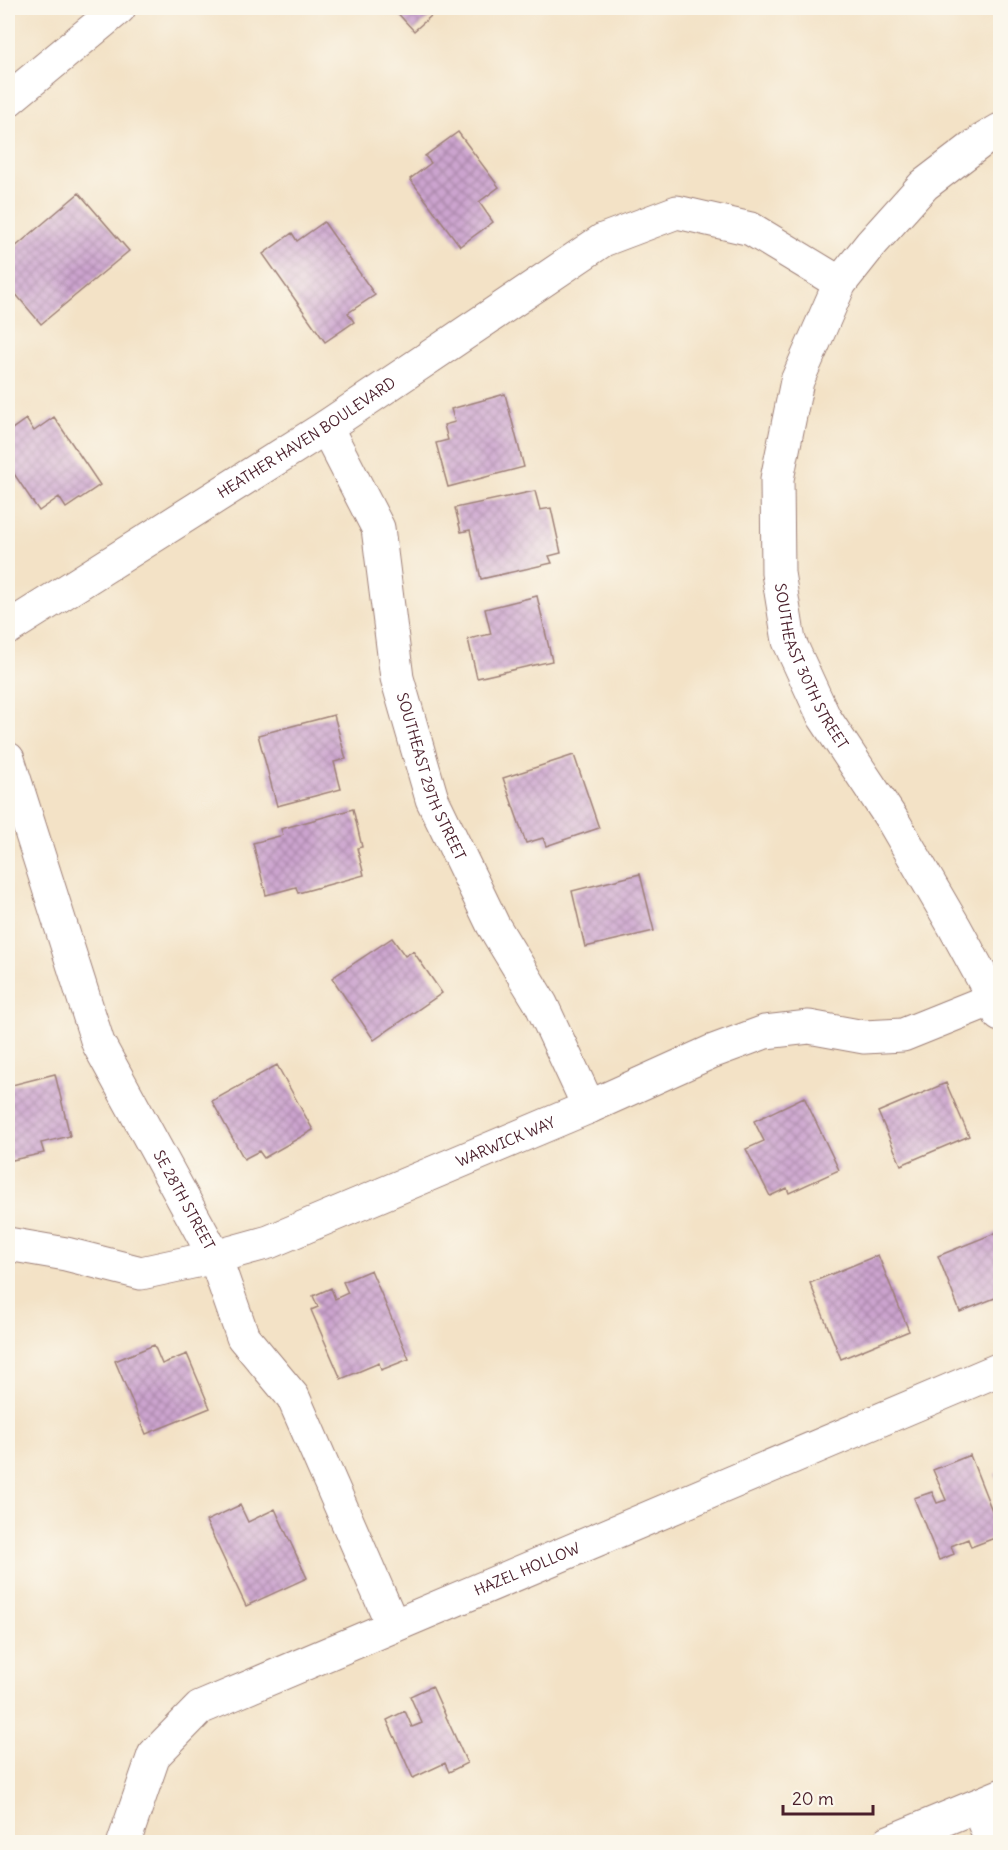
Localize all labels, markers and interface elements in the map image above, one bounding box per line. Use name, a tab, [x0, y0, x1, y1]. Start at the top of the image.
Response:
street label: HEATHER HAVEN BOULEVARD	[214, 373, 399, 502]
street label: SOUTHEAST 30TH STREET	[771, 582, 853, 753]
street label: SOUTHEAST 29TH STREET	[393, 690, 470, 863]
street label: WARWICK WAY	[453, 1112, 559, 1171]
street label: SE 28TH STREET	[149, 1147, 219, 1253]
street label: HAZEL HOLLOW	[471, 1538, 583, 1600]
scale bar	[783, 1778, 873, 1816]
text: 20 m	[792, 1787, 834, 1810]

